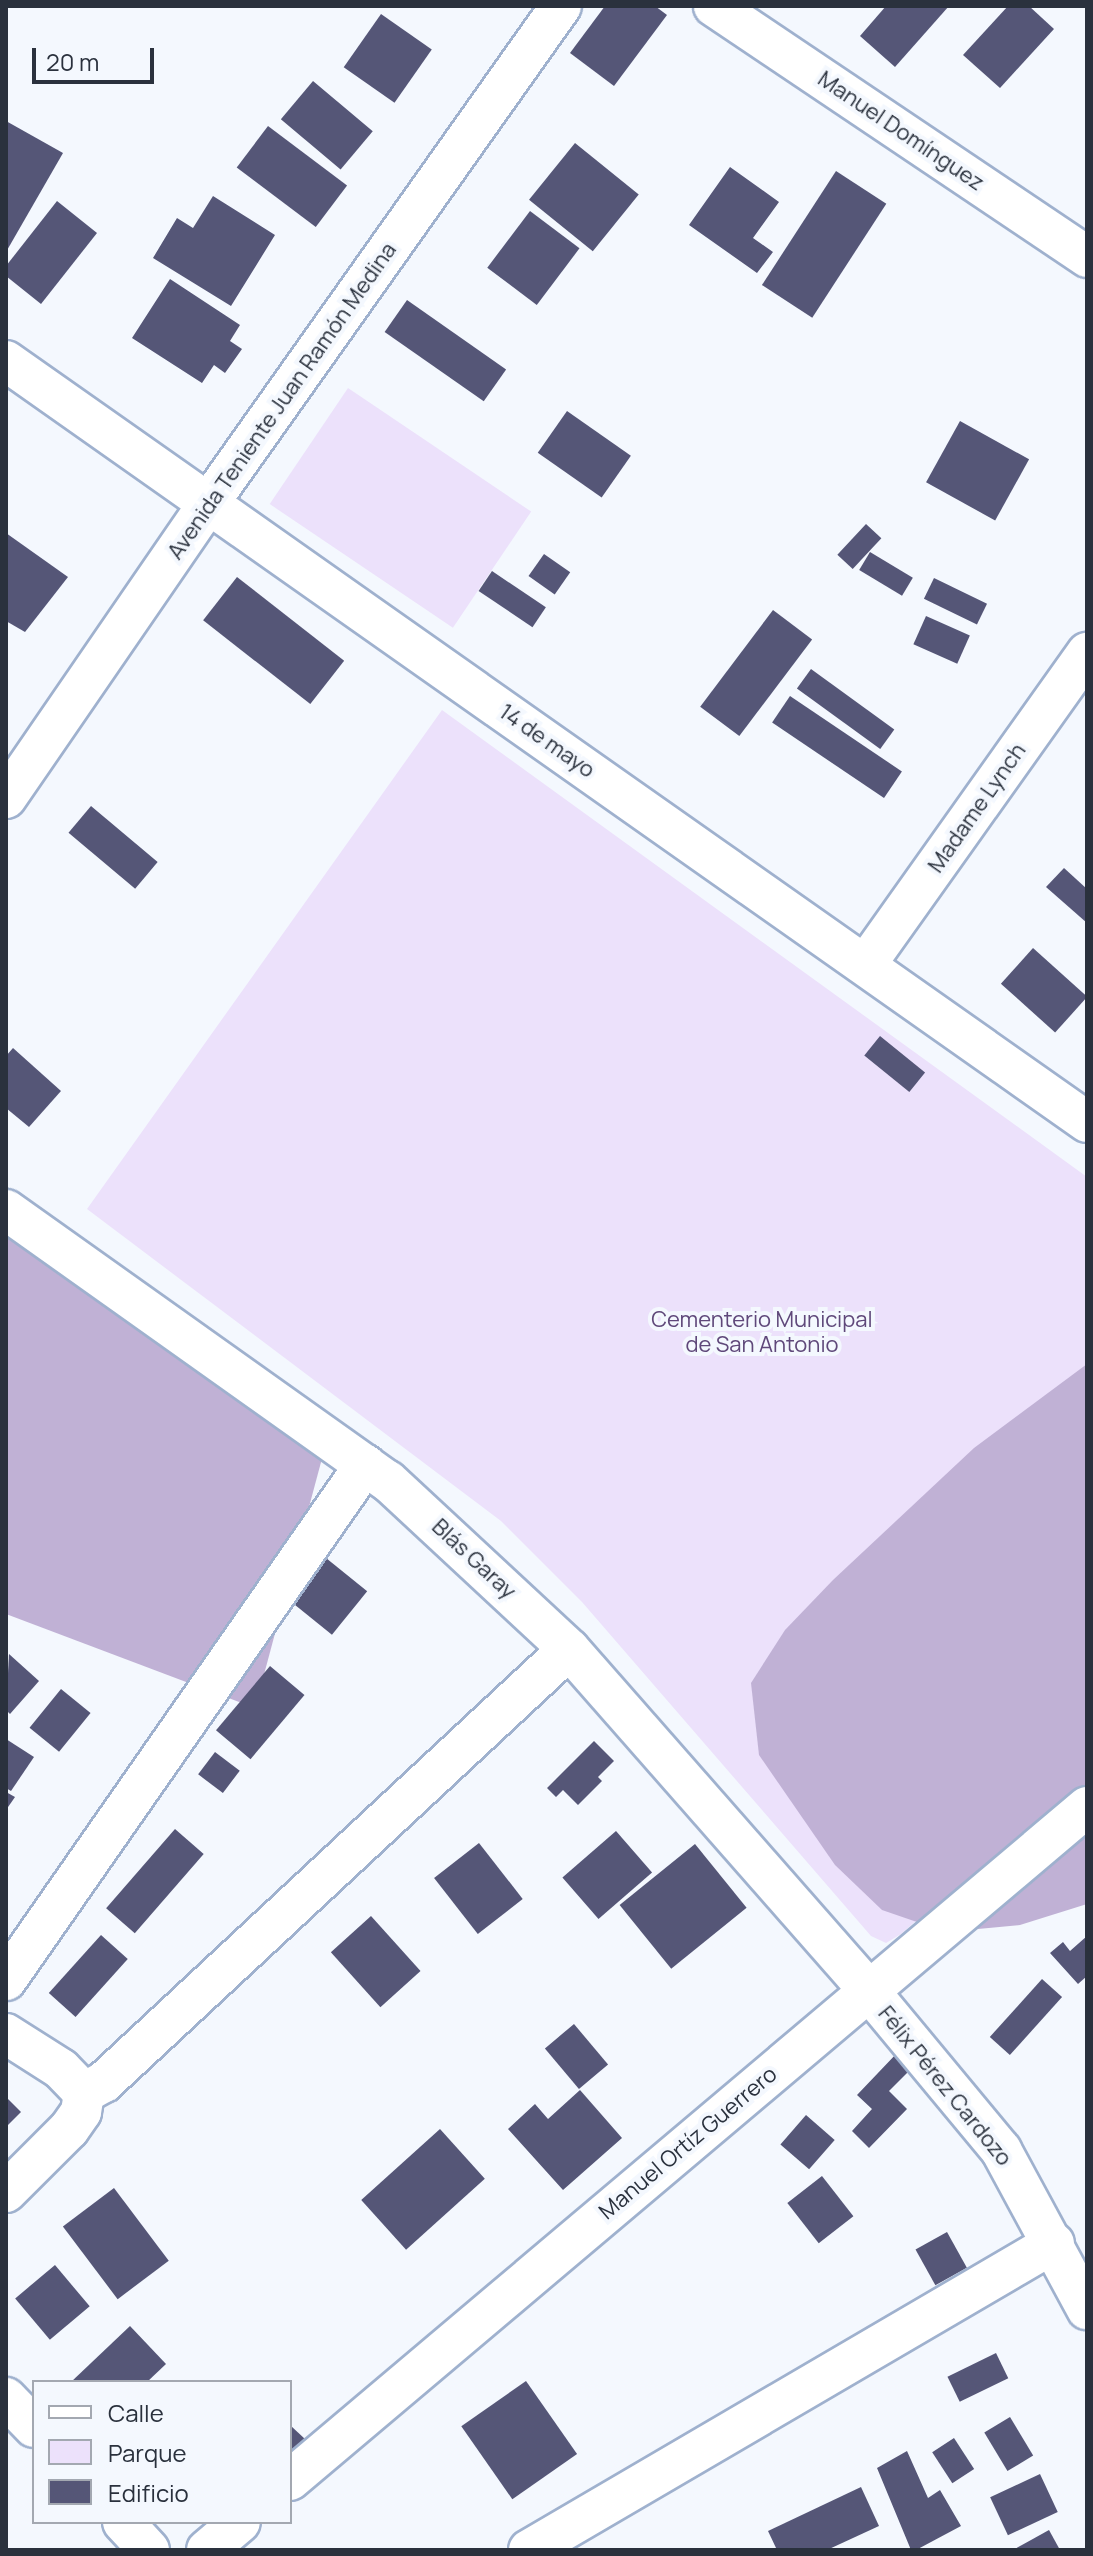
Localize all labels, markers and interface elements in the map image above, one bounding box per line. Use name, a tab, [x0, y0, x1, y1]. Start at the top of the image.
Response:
scale bar	[36, 32, 158, 82]
text: 20 m	[46, 45, 99, 78]
street label: Manuel Domínguez	[813, 66, 989, 196]
street label: Avenida Teniente Juan Ramón Medina	[162, 238, 402, 564]
street label: 14 de mayo	[494, 698, 600, 784]
street label: Madame Lynch	[923, 738, 1031, 878]
park label: Cementerio Municipal de San Antonio	[651, 1306, 873, 1358]
street label: Blás Garay	[427, 1513, 521, 1605]
street label: Félix Pérez Cardozo	[873, 2001, 1017, 2171]
street label: Manuel Ortíz Guerrero	[594, 2061, 782, 2225]
legend	[32, 2380, 292, 2524]
text: Calle	[108, 2396, 164, 2429]
text: Parque	[108, 2436, 186, 2469]
text: Edificio	[108, 2476, 189, 2509]

